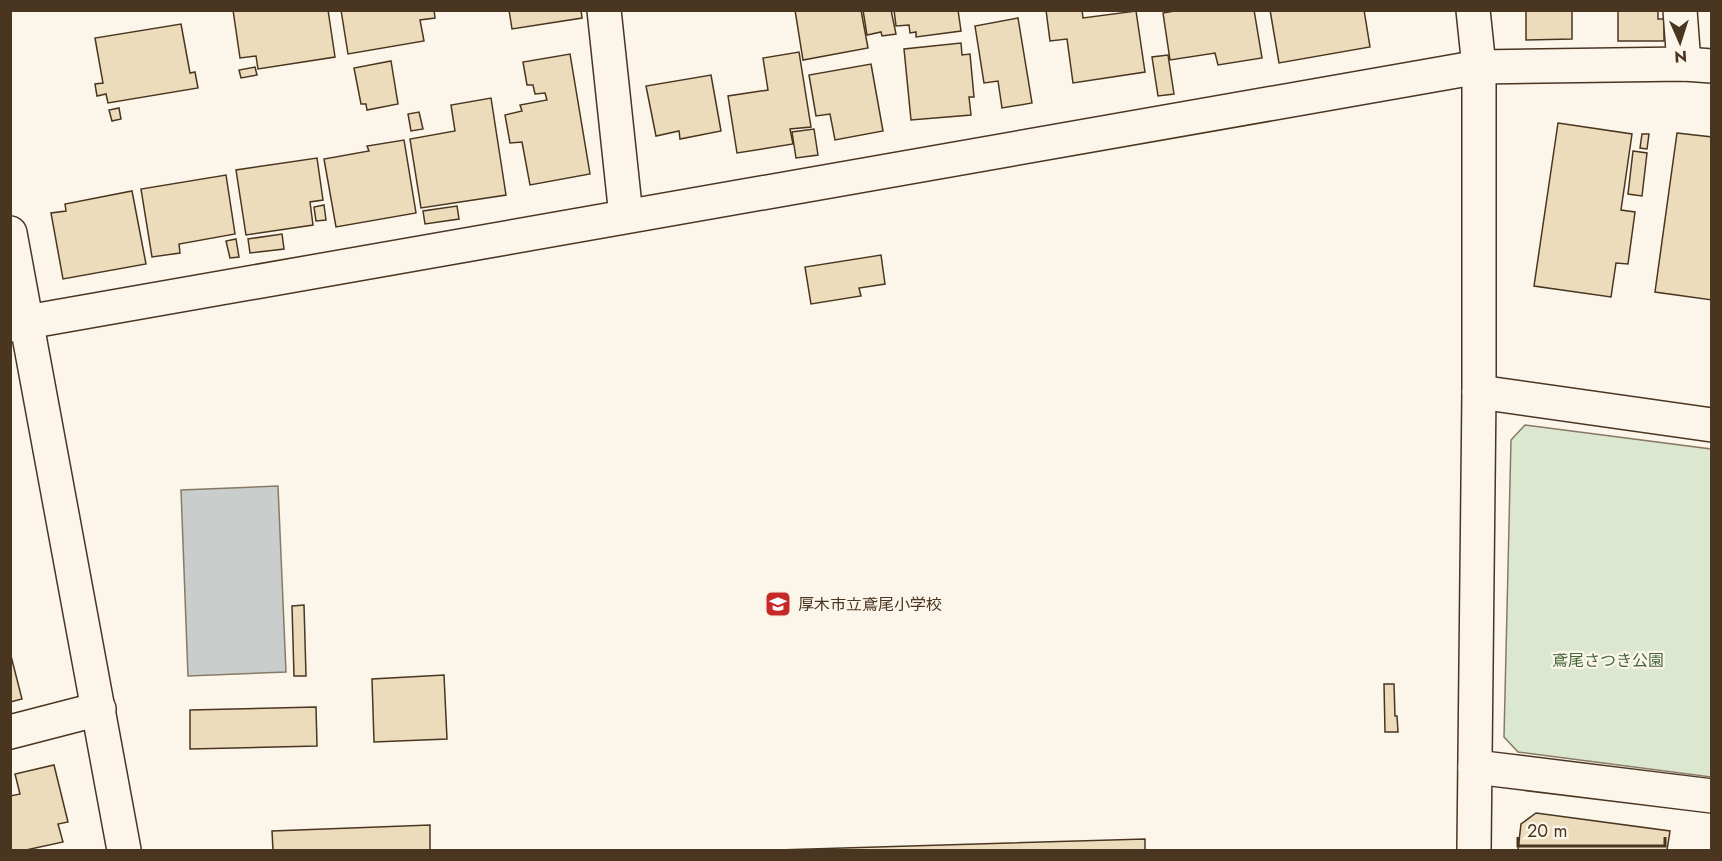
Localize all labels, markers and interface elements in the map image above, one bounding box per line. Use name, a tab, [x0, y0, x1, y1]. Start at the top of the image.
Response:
north arrow	[1650, 12, 1710, 72]
text: N	[1674, 45, 1688, 68]
school or university icon: 厚木市立鳶尾小学校	[763, 589, 793, 619]
place label: 厚木市立鳶尾小学校	[798, 593, 942, 616]
park label: 鳶尾さつき公園	[1552, 649, 1664, 672]
scale bar	[1518, 810, 1665, 848]
text: 20 m	[1527, 818, 1567, 844]

